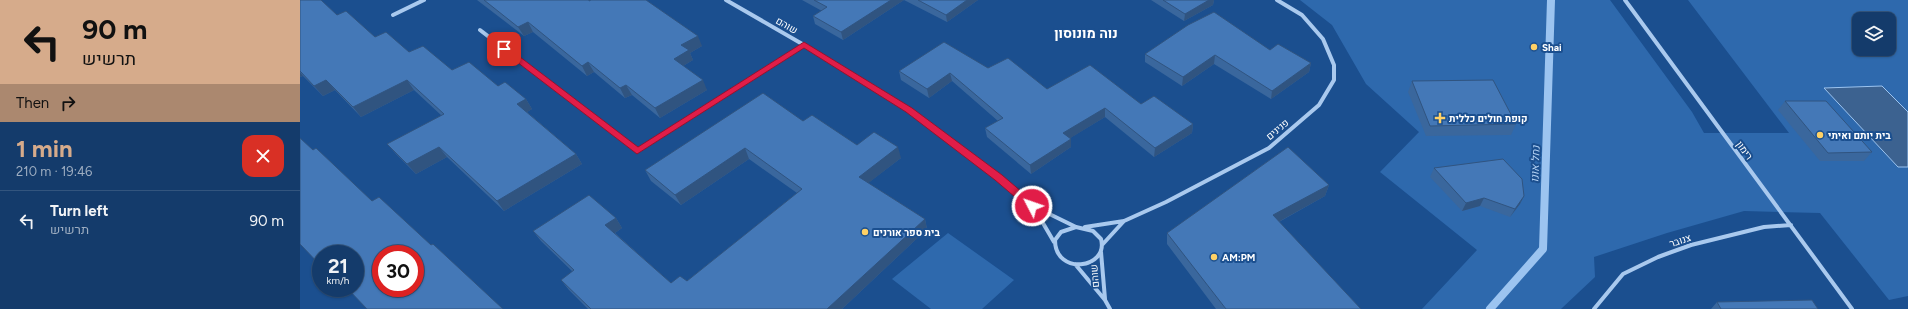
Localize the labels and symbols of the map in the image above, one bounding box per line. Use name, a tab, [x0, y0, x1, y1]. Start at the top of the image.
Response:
street label: שוהם	[773, 14, 800, 37]
district label: נוה מונוסון	[1054, 25, 1118, 42]
pin	[487, 32, 521, 66]
place label: Shai	[1542, 41, 1562, 54]
marker: Shai	[1529, 42, 1539, 52]
marker: קופת חולים כללית	[1434, 112, 1446, 124]
place label: קופת חולים כללית	[1449, 112, 1528, 125]
street label: פנינים	[1263, 116, 1291, 143]
place label: בית יותם ואיתי	[1828, 129, 1891, 142]
marker: בית יותם ואיתי	[1815, 130, 1825, 140]
street label: רימון	[1733, 138, 1756, 162]
water label: נחל אונו	[1528, 145, 1543, 183]
position arrow	[1011, 185, 1053, 227]
place label: בית ספר אורנים	[873, 226, 940, 239]
marker: בית ספר אורנים	[860, 227, 870, 237]
street label: צנובר	[1668, 231, 1693, 250]
speed limit sign: 30	[372, 245, 424, 297]
place label: AM:PM	[1222, 251, 1255, 264]
marker: AM:PM	[1209, 252, 1219, 262]
street label: שוהם	[1087, 264, 1102, 288]

